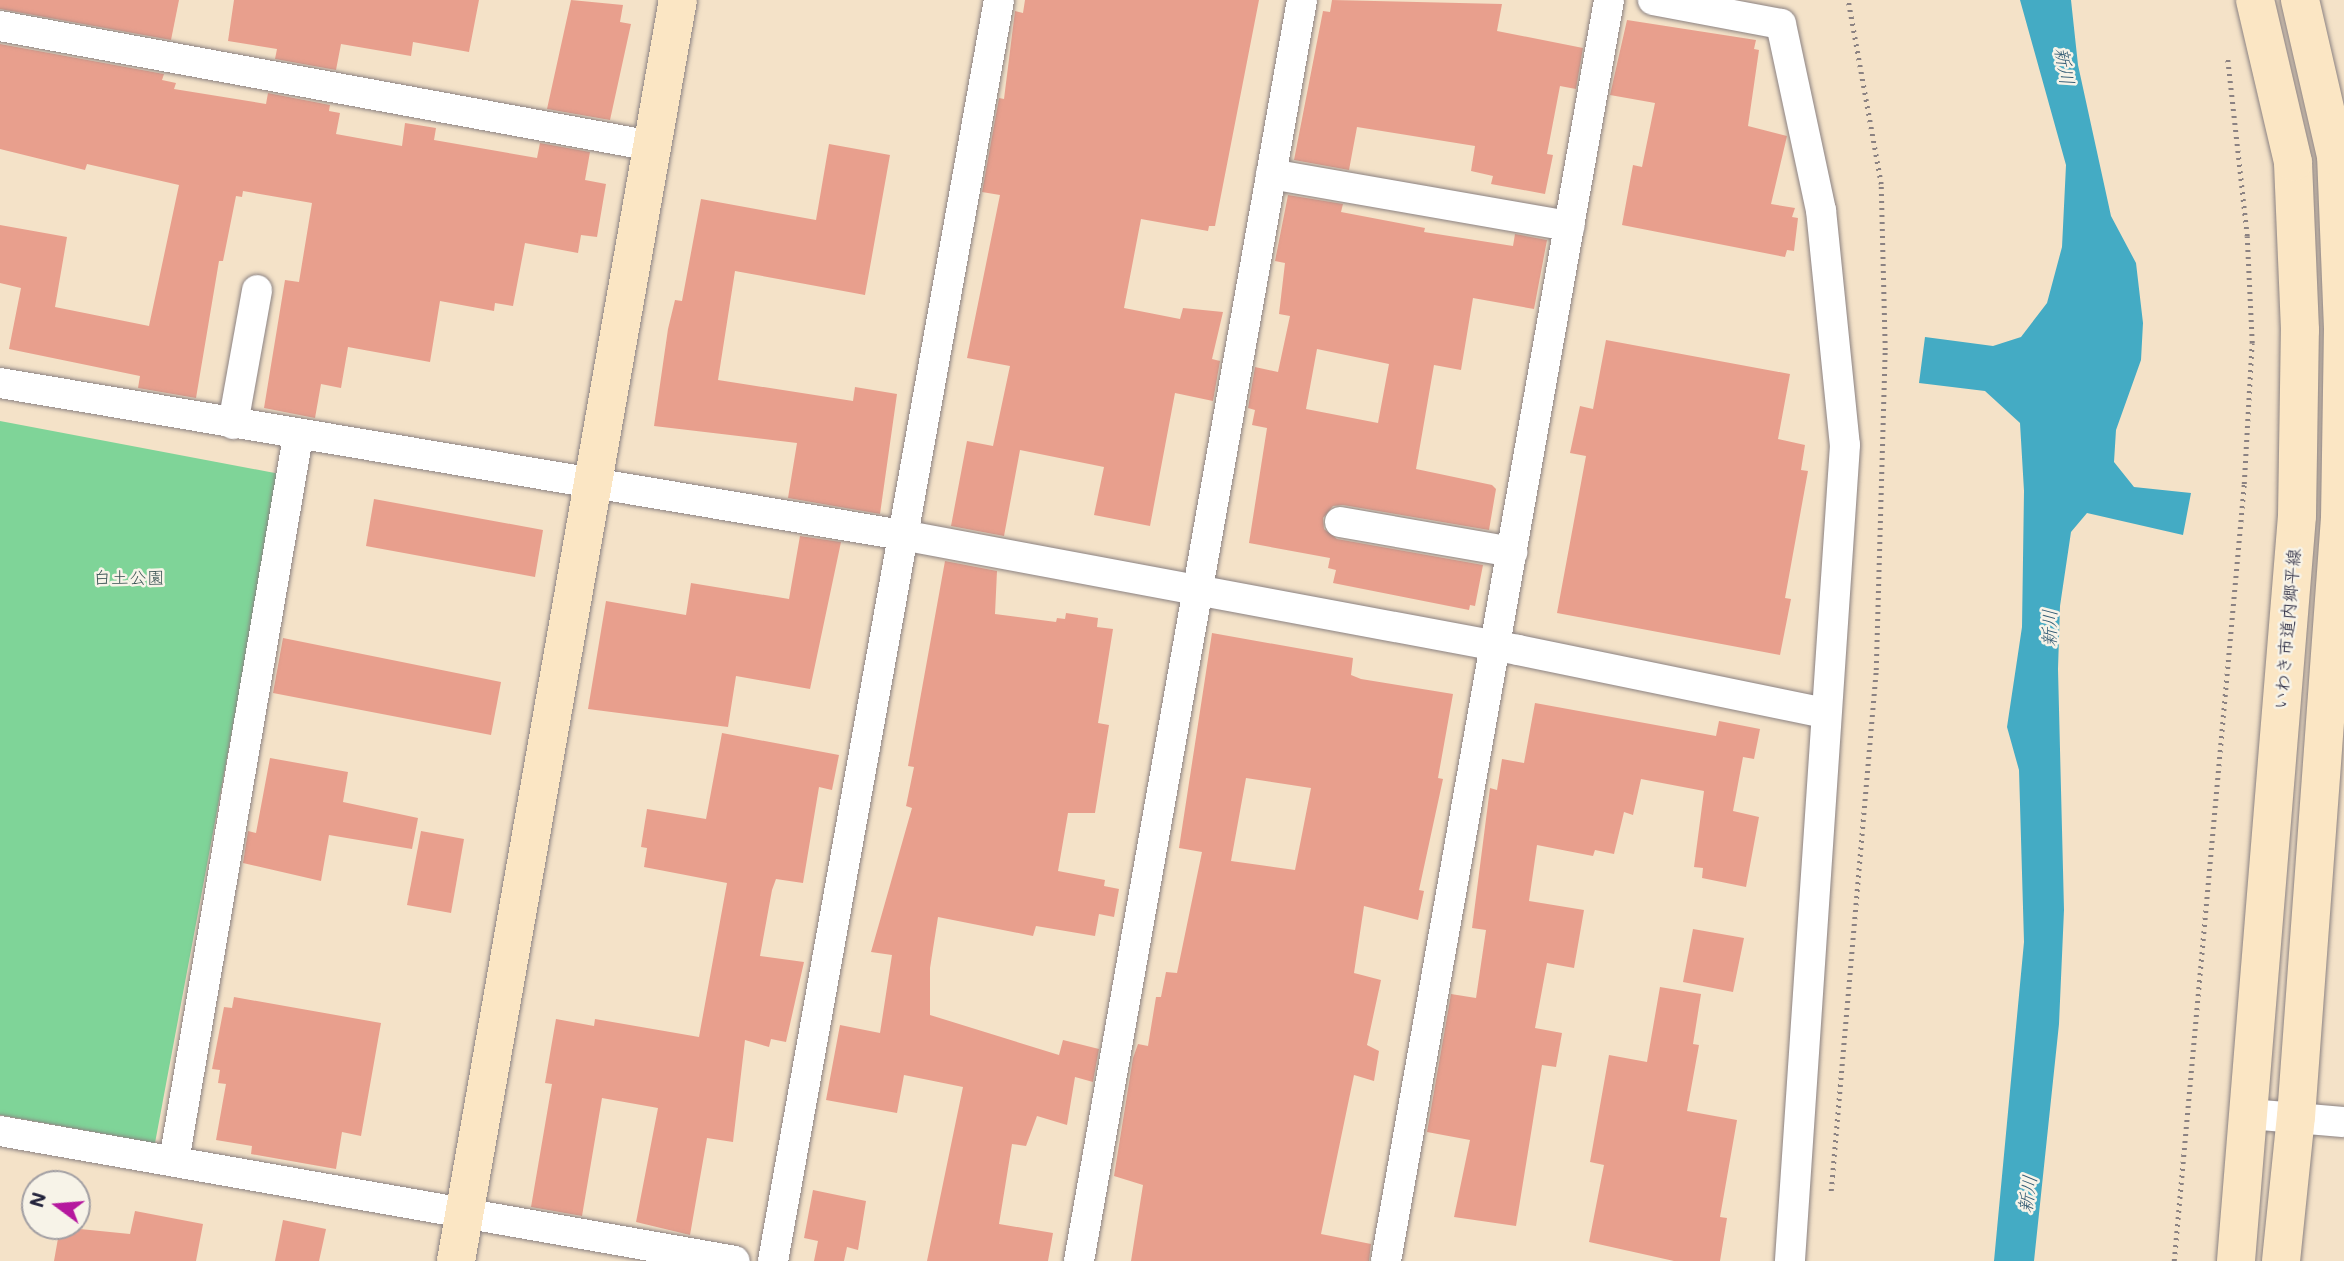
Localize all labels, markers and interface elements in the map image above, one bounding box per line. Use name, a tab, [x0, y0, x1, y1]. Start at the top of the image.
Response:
water label: 新川	[2050, 45, 2080, 87]
street label: いわき市道内郷平線	[2269, 547, 2305, 711]
park label: 白土公園	[93, 566, 165, 588]
water label: 新川	[2037, 609, 2061, 647]
north arrow	[21, 1170, 91, 1240]
water label: 新川	[2013, 1174, 2041, 1214]
text: N	[23, 1189, 51, 1210]

